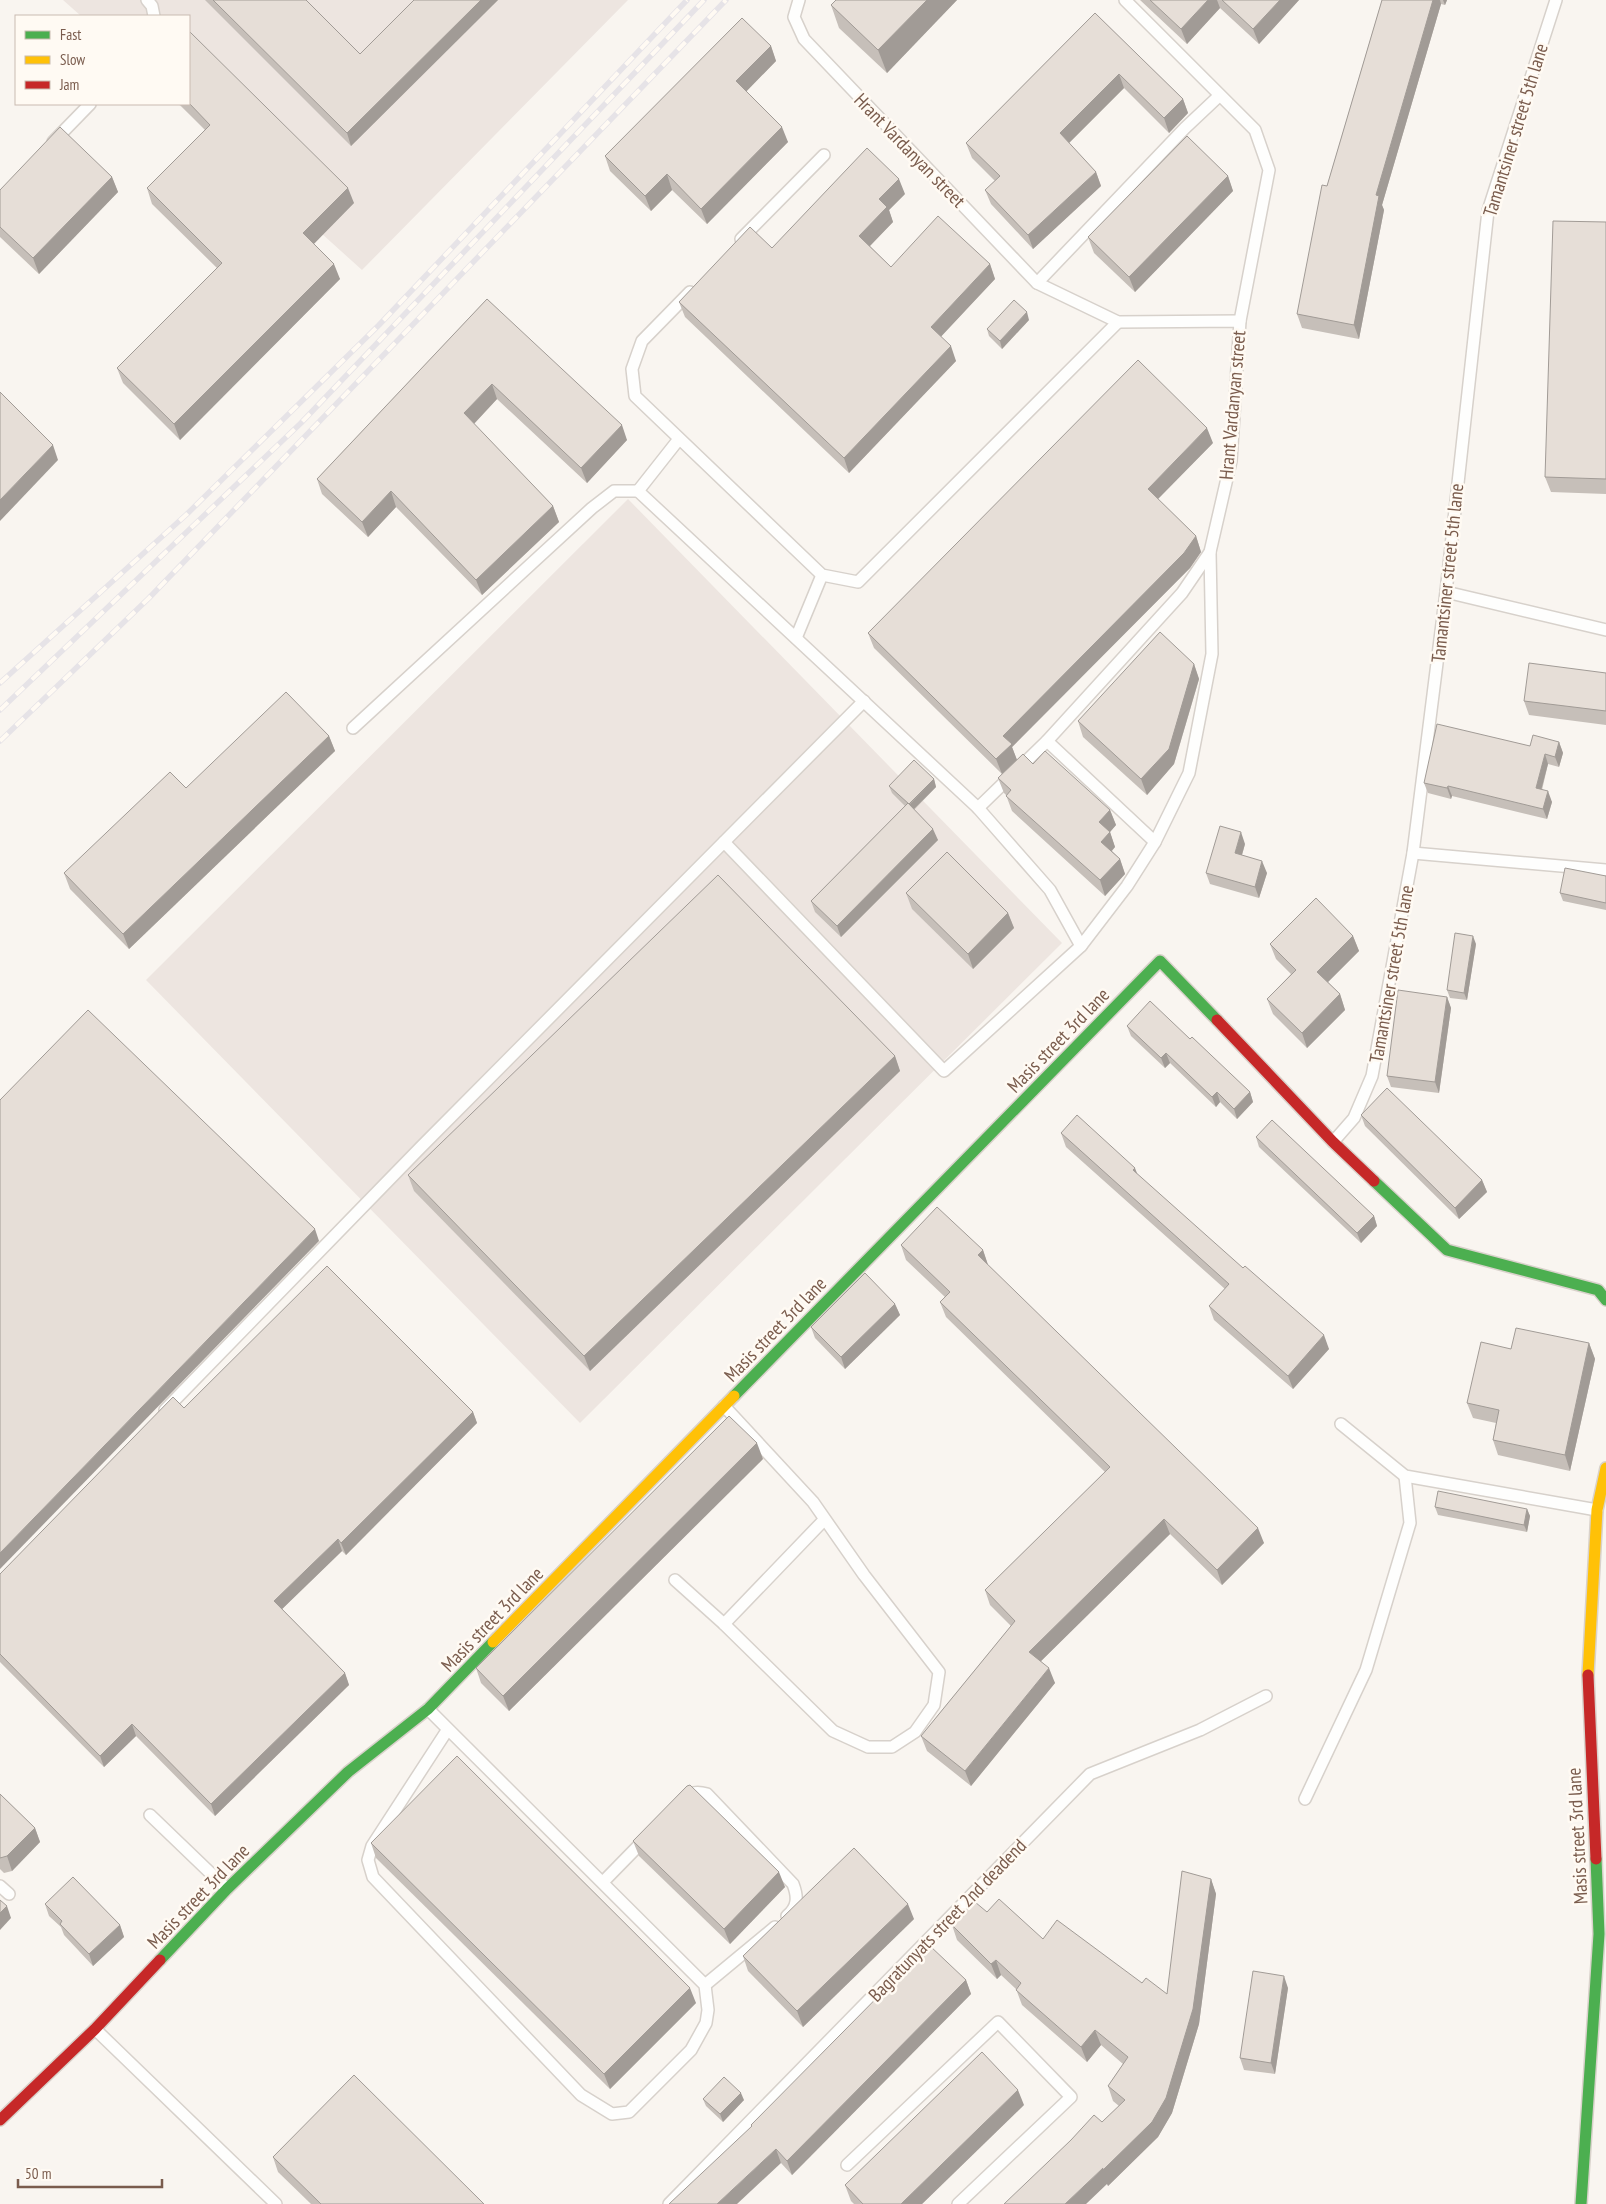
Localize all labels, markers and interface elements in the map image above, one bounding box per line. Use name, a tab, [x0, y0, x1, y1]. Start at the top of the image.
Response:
legend	[15, 15, 190, 105]
text: Fast	[60, 25, 81, 44]
street label: Tamantsiner street 5th lane	[1477, 40, 1553, 220]
text: Slow	[60, 50, 85, 69]
text: Jam	[59, 75, 79, 94]
street label: Hrant Vardanyan street	[849, 88, 971, 213]
street label: Hrant Vardanyan street	[1214, 329, 1251, 481]
street label: Tamantsiner street 5th lane	[1426, 482, 1468, 664]
street label: Tamantsiner street 5th lane	[1364, 883, 1418, 1065]
street label: Masis street 3rd lane	[1002, 982, 1114, 1097]
street label: Masis street 3rd lane	[719, 1271, 831, 1386]
street label: Masis street 3rd lane	[436, 1561, 548, 1676]
street label: Masis street 3rd lane	[1561, 1767, 1593, 1905]
street label: Bagratunyats street 2nd deadend	[863, 1834, 1031, 2006]
street label: Masis street 3rd lane	[142, 1838, 254, 1953]
scale bar	[18, 2156, 161, 2188]
text: 50 m	[25, 2164, 51, 2183]

